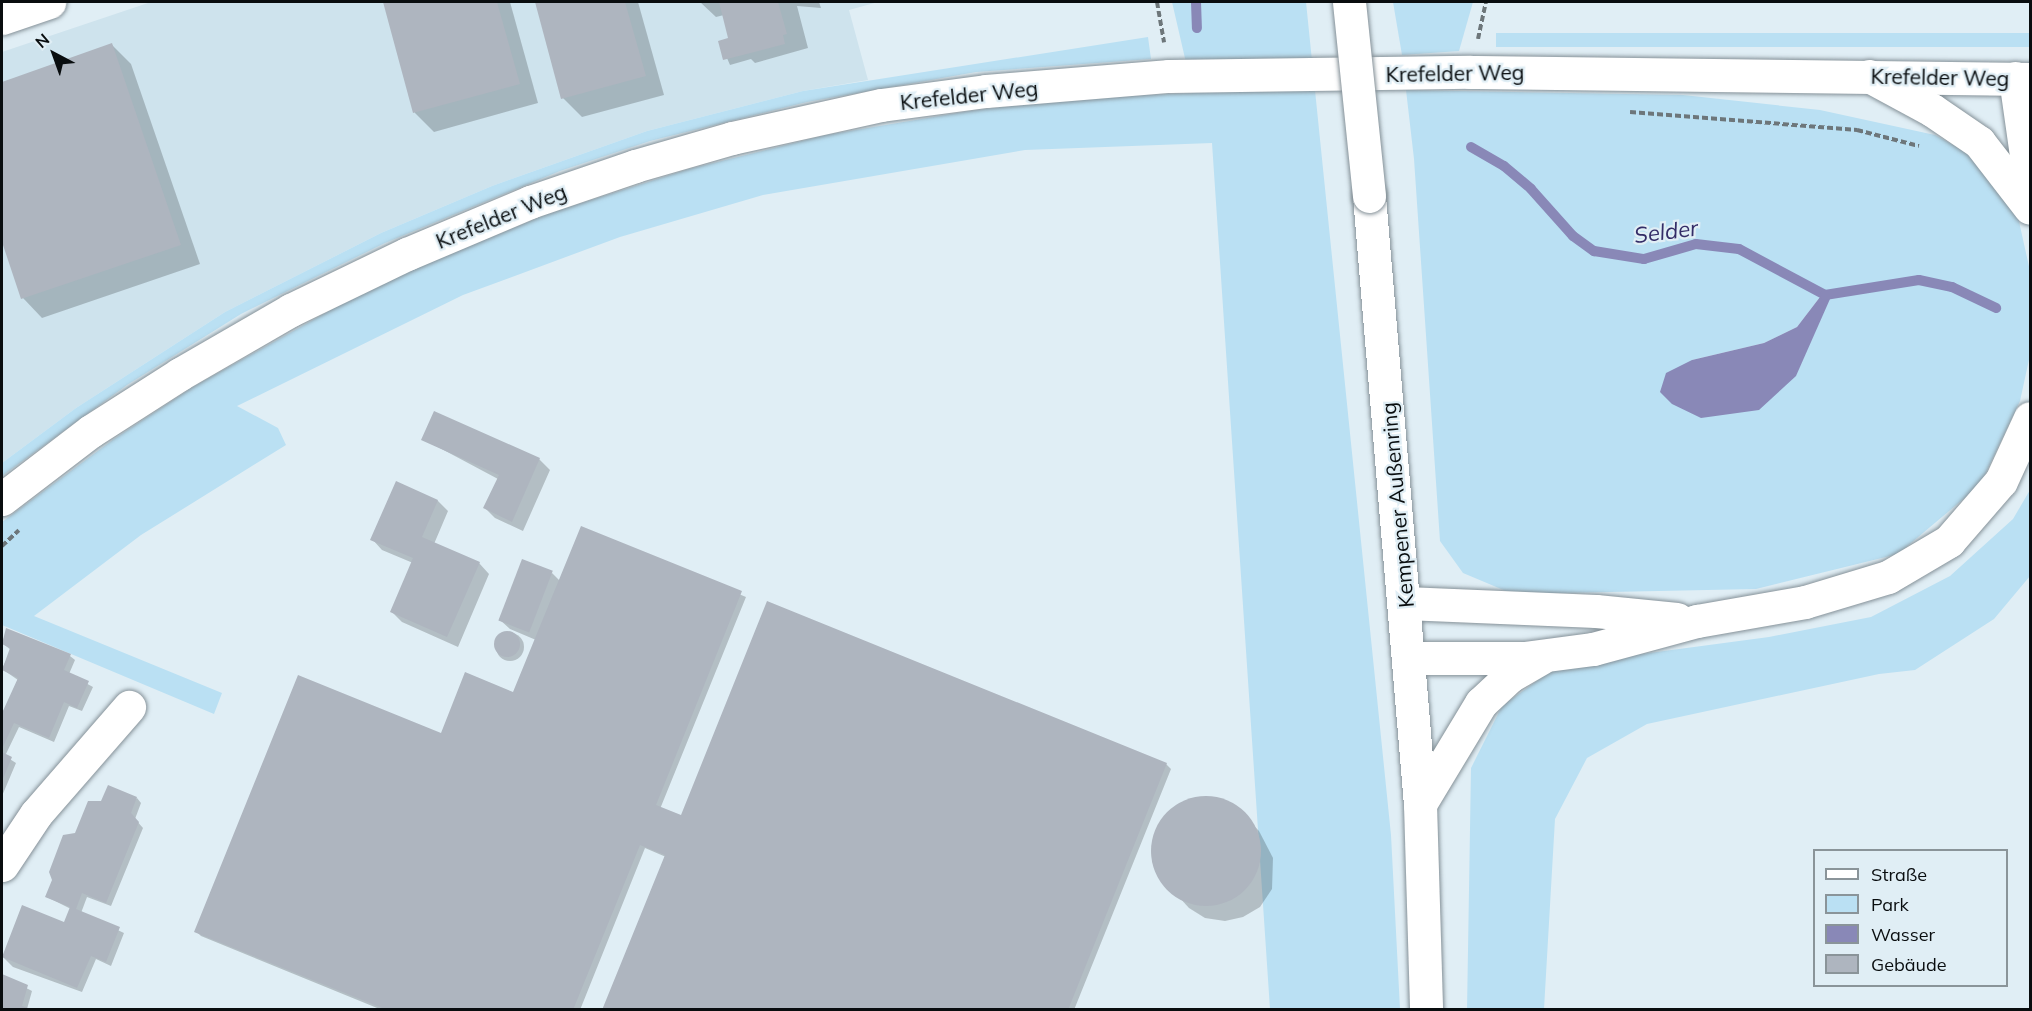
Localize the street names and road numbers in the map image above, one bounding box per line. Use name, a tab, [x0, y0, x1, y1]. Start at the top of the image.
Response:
street label: Krefelder Weg	[1385, 59, 1525, 87]
street label: Krefelder Weg	[1870, 63, 2010, 91]
street label: Krefelder Weg	[899, 75, 1039, 115]
street label: Krefelder Weg	[432, 178, 570, 254]
street label: Kempener Außenring	[1375, 401, 1419, 609]

